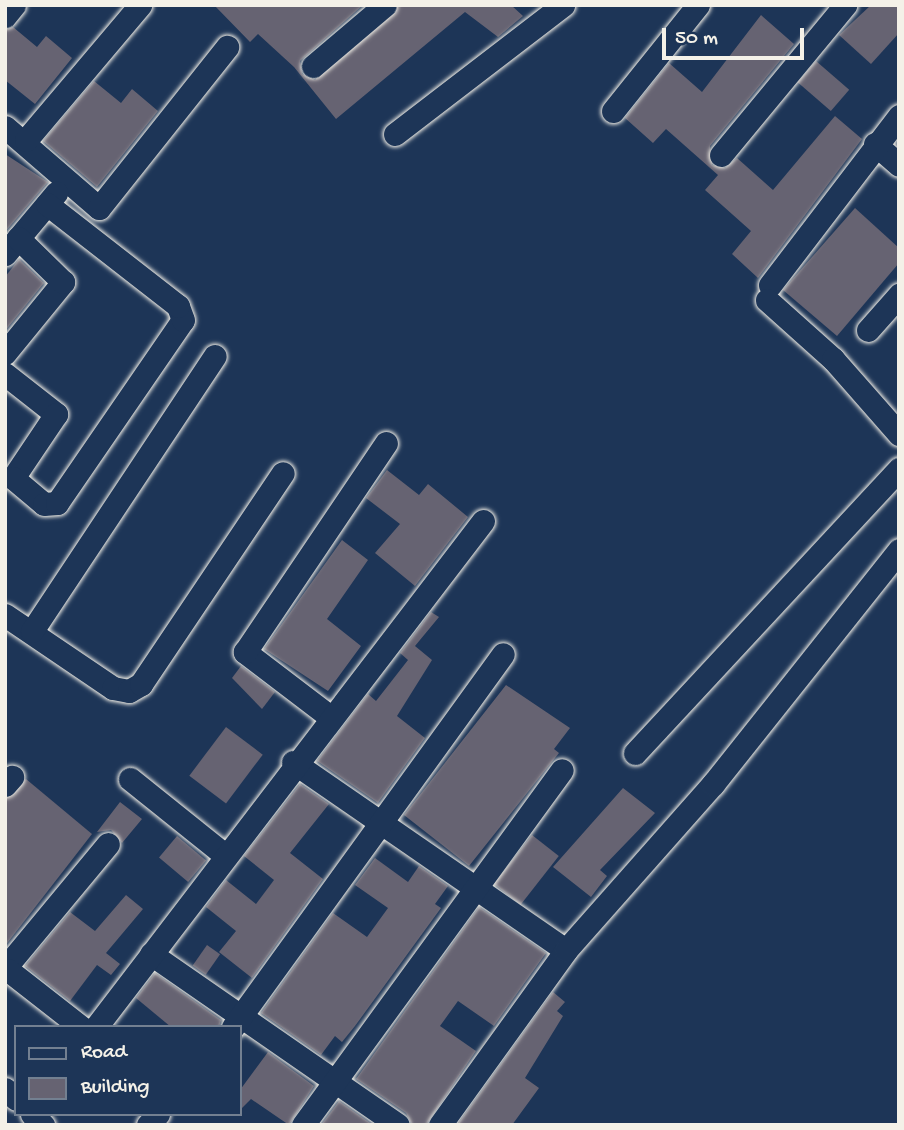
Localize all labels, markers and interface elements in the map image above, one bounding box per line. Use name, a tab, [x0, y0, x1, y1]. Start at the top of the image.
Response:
scale bar	[666, 14, 808, 58]
text: 50 m	[675, 27, 718, 52]
legend	[14, 1025, 242, 1116]
text: Road	[81, 1041, 127, 1066]
text: Building	[81, 1076, 150, 1101]

